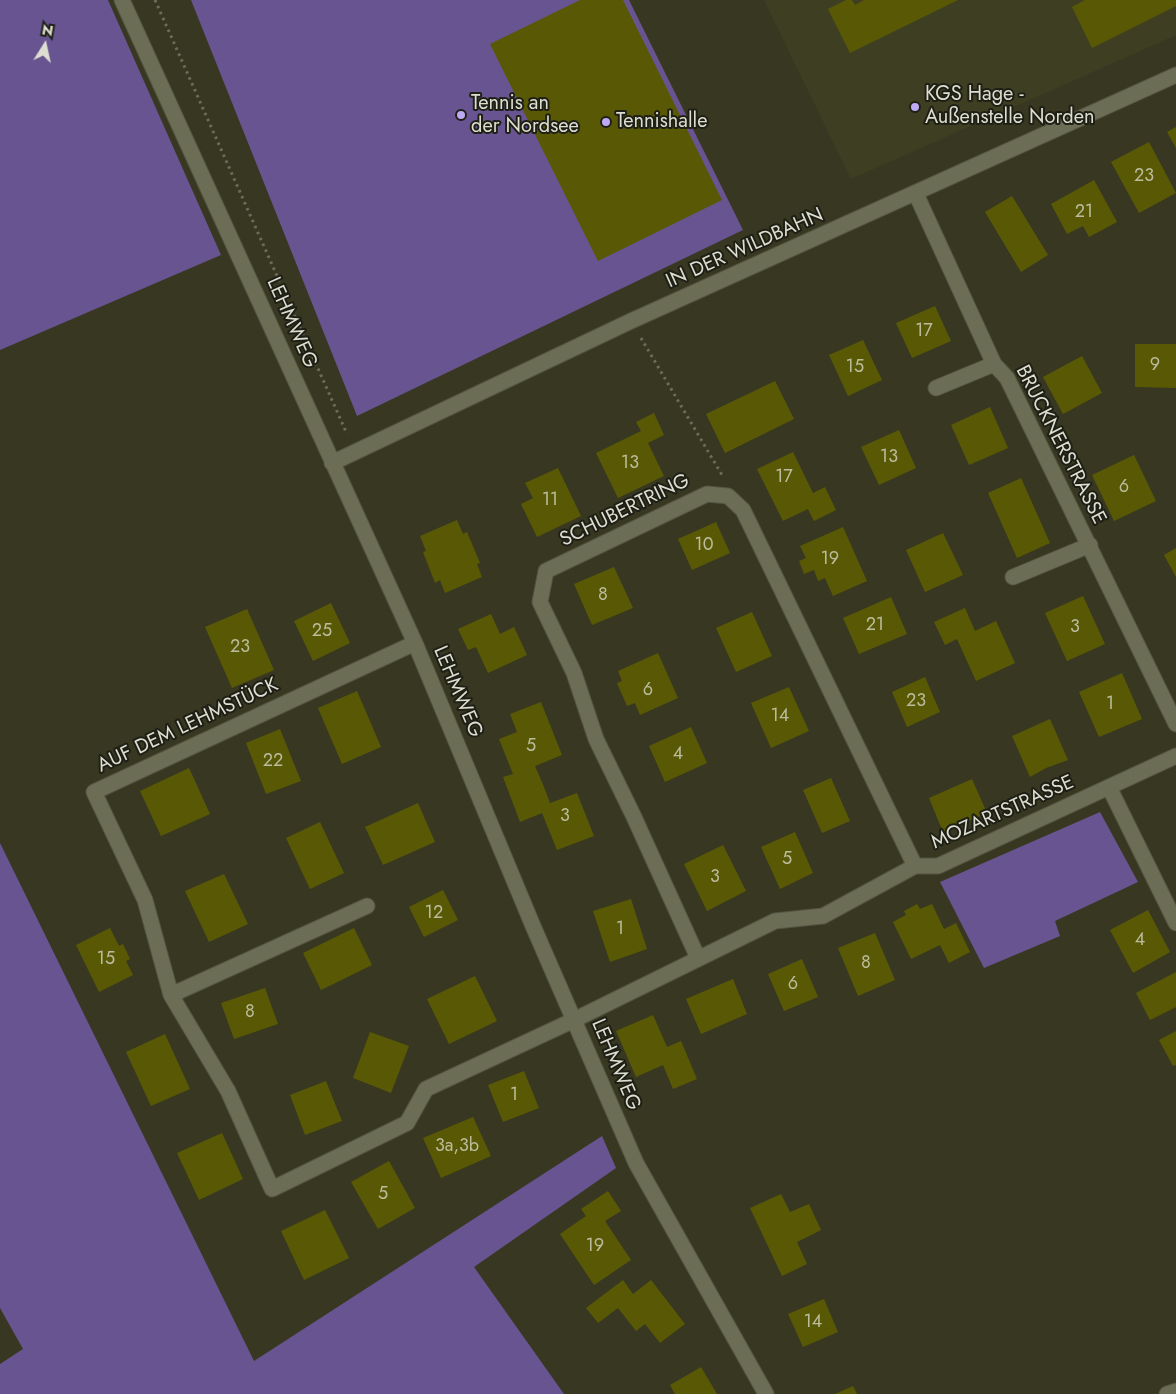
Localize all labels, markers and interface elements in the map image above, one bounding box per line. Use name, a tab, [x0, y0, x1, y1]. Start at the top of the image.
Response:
text: N	[40, 19, 55, 41]
north arrow	[20, 20, 70, 70]
place label: KGS Hage - Außenstelle Norden	[925, 83, 1095, 130]
place label: Tennis an der Nordsee	[471, 92, 579, 139]
marker: KGS Hage - Außenstelle Norden	[909, 101, 921, 113]
marker: Tennis an der Nordsee	[455, 109, 467, 121]
place label: Tennishalle	[616, 110, 707, 134]
marker: Tennishalle	[600, 116, 612, 128]
house number: 23	[1134, 166, 1154, 188]
house number: 21	[1075, 202, 1093, 224]
street label: IN DER WILDBAHN	[663, 204, 827, 294]
street label: LEHMWEG	[260, 274, 322, 372]
house number: 17	[915, 321, 933, 343]
house number: 9	[1150, 355, 1160, 377]
house number: 15	[846, 357, 864, 379]
street label: BRUCKNERSTRASSE	[1010, 362, 1110, 528]
house number: 13	[880, 447, 898, 469]
house number: 13	[621, 453, 639, 475]
house number: 17	[775, 467, 793, 489]
street label: SCHUBERTRING	[556, 469, 694, 553]
house number: 6	[1119, 477, 1129, 499]
house number: 11	[542, 490, 558, 512]
house number: 10	[695, 535, 713, 557]
house number: 19	[821, 549, 839, 571]
house number: 8	[598, 585, 608, 607]
house number: 21	[866, 615, 884, 637]
house number: 3	[1070, 617, 1080, 639]
house number: 25	[312, 621, 332, 643]
house number: 23	[230, 637, 250, 659]
street label: LEHMWEG	[427, 643, 487, 741]
street label: AUF DEM LEHMSTÜCK	[94, 674, 282, 778]
house number: 6	[643, 680, 653, 702]
house number: 23	[906, 691, 926, 713]
house number: 1	[1106, 694, 1114, 716]
house number: 14	[771, 706, 789, 728]
house number: 5	[526, 736, 536, 758]
house number: 4	[673, 744, 683, 766]
house number: 22	[263, 751, 283, 773]
street label: MOZARTSTRASSE	[928, 771, 1078, 855]
house number: 3	[560, 806, 570, 828]
house number: 5	[782, 849, 792, 871]
house number: 3	[710, 867, 720, 889]
house number: 12	[425, 903, 443, 925]
house number: 1	[616, 919, 624, 941]
house number: 4	[1135, 930, 1145, 952]
house number: 15	[97, 949, 115, 971]
house number: 8	[861, 953, 871, 975]
house number: 6	[788, 974, 798, 996]
house number: 8	[245, 1002, 255, 1024]
street label: LEHMWEG	[585, 1016, 645, 1114]
house number: 1	[510, 1085, 518, 1107]
house number: 3a,3b	[435, 1136, 479, 1158]
house number: 5	[378, 1184, 388, 1206]
house number: 19	[586, 1236, 604, 1258]
house number: 14	[804, 1312, 822, 1334]

